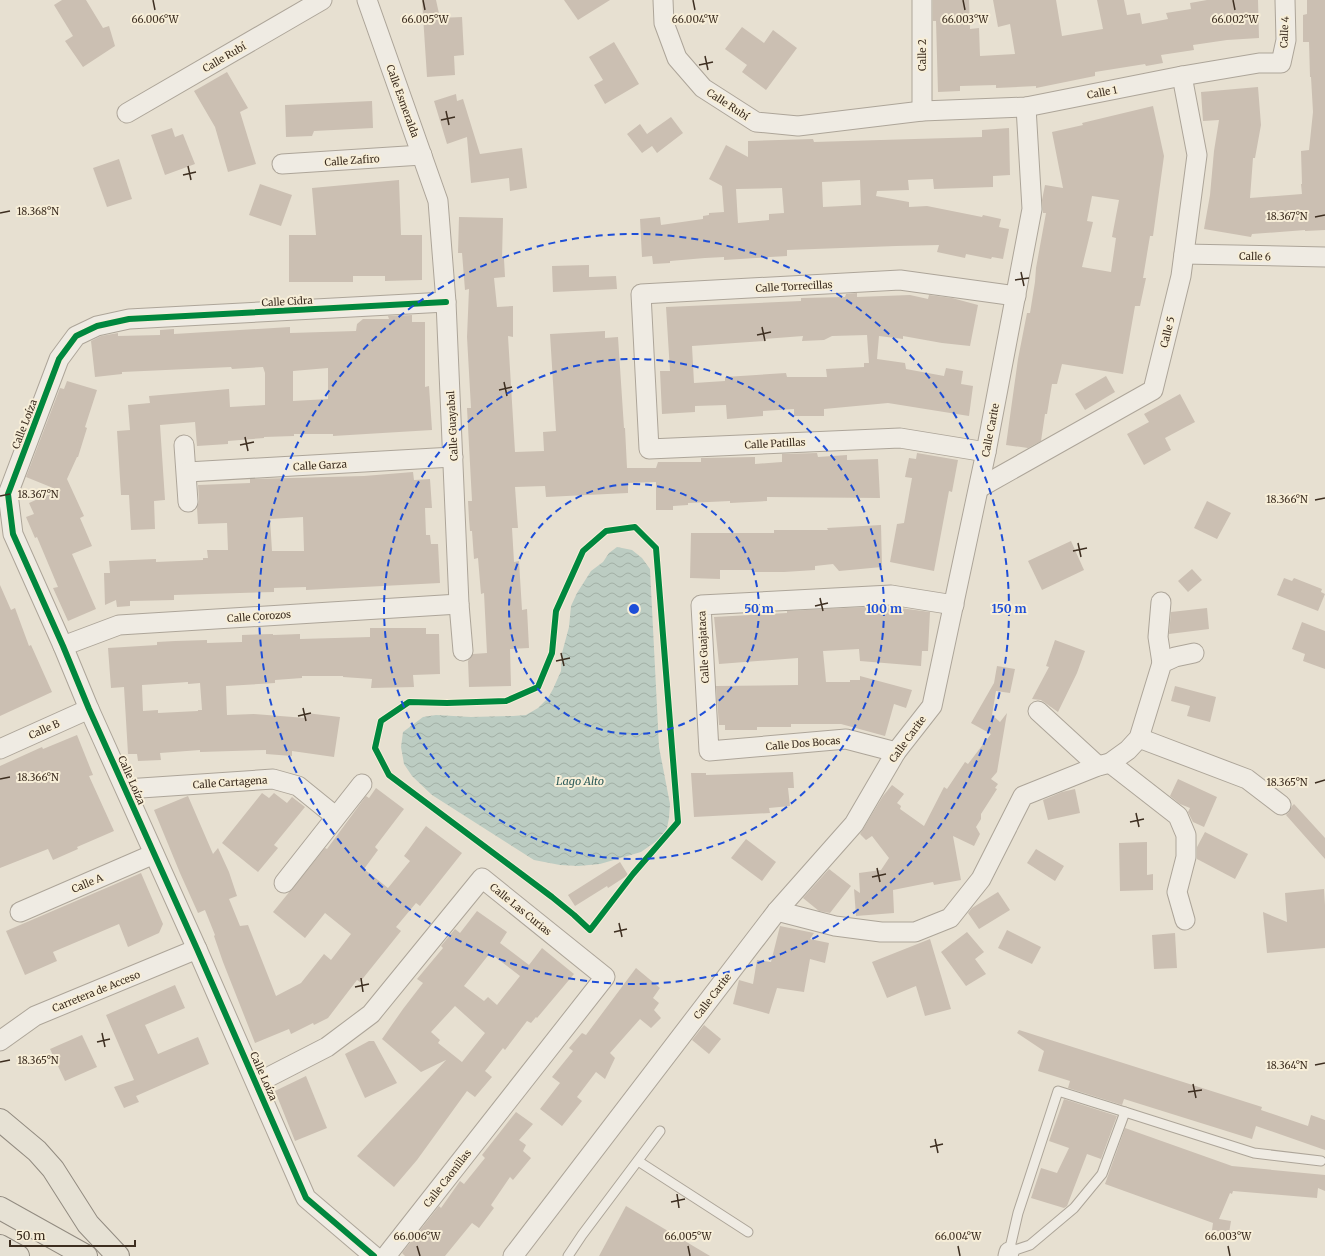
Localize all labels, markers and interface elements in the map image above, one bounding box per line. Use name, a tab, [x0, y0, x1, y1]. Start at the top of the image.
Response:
text: 66.006°W	[132, 13, 179, 26]
text: 66.005°W	[402, 13, 449, 26]
text: 66.004°W	[672, 13, 719, 26]
text: 66.003°W	[942, 13, 989, 26]
text: 66.002°W	[1212, 13, 1260, 26]
street label: Calle 4	[1277, 16, 1292, 48]
street label: Calle Rubí	[200, 39, 249, 75]
street label: Calle 2	[916, 39, 929, 71]
street label: Calle Esmeralda	[383, 63, 422, 140]
street label: Calle 1	[1086, 83, 1119, 102]
street label: Calle Rubí	[704, 86, 752, 123]
street label: Calle Zafiro	[324, 152, 380, 169]
text: 18.368°N	[17, 205, 59, 218]
text: 18.367°N	[1266, 210, 1308, 223]
street label: Calle 6	[1239, 250, 1271, 263]
street label: Calle Torrecillas	[755, 278, 833, 295]
street label: Calle Cidra	[261, 294, 314, 309]
street label: Calle 5	[1157, 315, 1178, 349]
street label: Calle Guayabal	[444, 391, 461, 461]
street label: Calle Loíza	[9, 397, 40, 451]
street label: Calle Carite	[979, 402, 1002, 458]
street label: Calle Patillas	[744, 435, 806, 452]
street label: Calle Garza	[293, 458, 348, 473]
text: 18.367°N	[17, 488, 59, 501]
text: 18.366°N	[1266, 493, 1308, 506]
text: 50 m	[744, 601, 774, 616]
text: 100 m	[866, 601, 902, 616]
text: 150 m	[992, 601, 1027, 616]
centre of rings	[627, 602, 641, 616]
street label: Calle Corozos	[227, 608, 292, 625]
street label: Calle Guajataca	[695, 610, 712, 684]
street label: Calle Carite	[886, 713, 929, 765]
street label: Calle B	[27, 717, 62, 742]
street label: Calle Dos Bocas	[765, 734, 841, 753]
street label: Calle Loíza	[115, 754, 148, 807]
text: 18.366°N	[17, 771, 59, 784]
street label: Calle Cartagena	[192, 773, 268, 792]
water label: Lago Alto	[556, 774, 604, 788]
text: 18.365°N	[1266, 776, 1308, 789]
street label: Calle A	[70, 871, 106, 896]
street label: Calle Las Curias	[487, 881, 554, 938]
street label: Carretera de Acceso	[50, 968, 142, 1015]
street label: Calle Carite	[691, 971, 734, 1022]
street label: Calle Loíza	[247, 1050, 280, 1103]
text: 18.365°N	[17, 1054, 59, 1067]
text: 18.364°N	[1266, 1059, 1308, 1072]
street label: Calle Caonillas	[421, 1147, 474, 1210]
scale bar	[10, 1222, 135, 1248]
text: 50 m	[16, 1228, 45, 1243]
text: 66.006°W	[394, 1230, 441, 1243]
text: 66.005°W	[665, 1230, 712, 1243]
text: 66.004°W	[935, 1230, 982, 1243]
text: 66.003°W	[1205, 1230, 1252, 1243]

